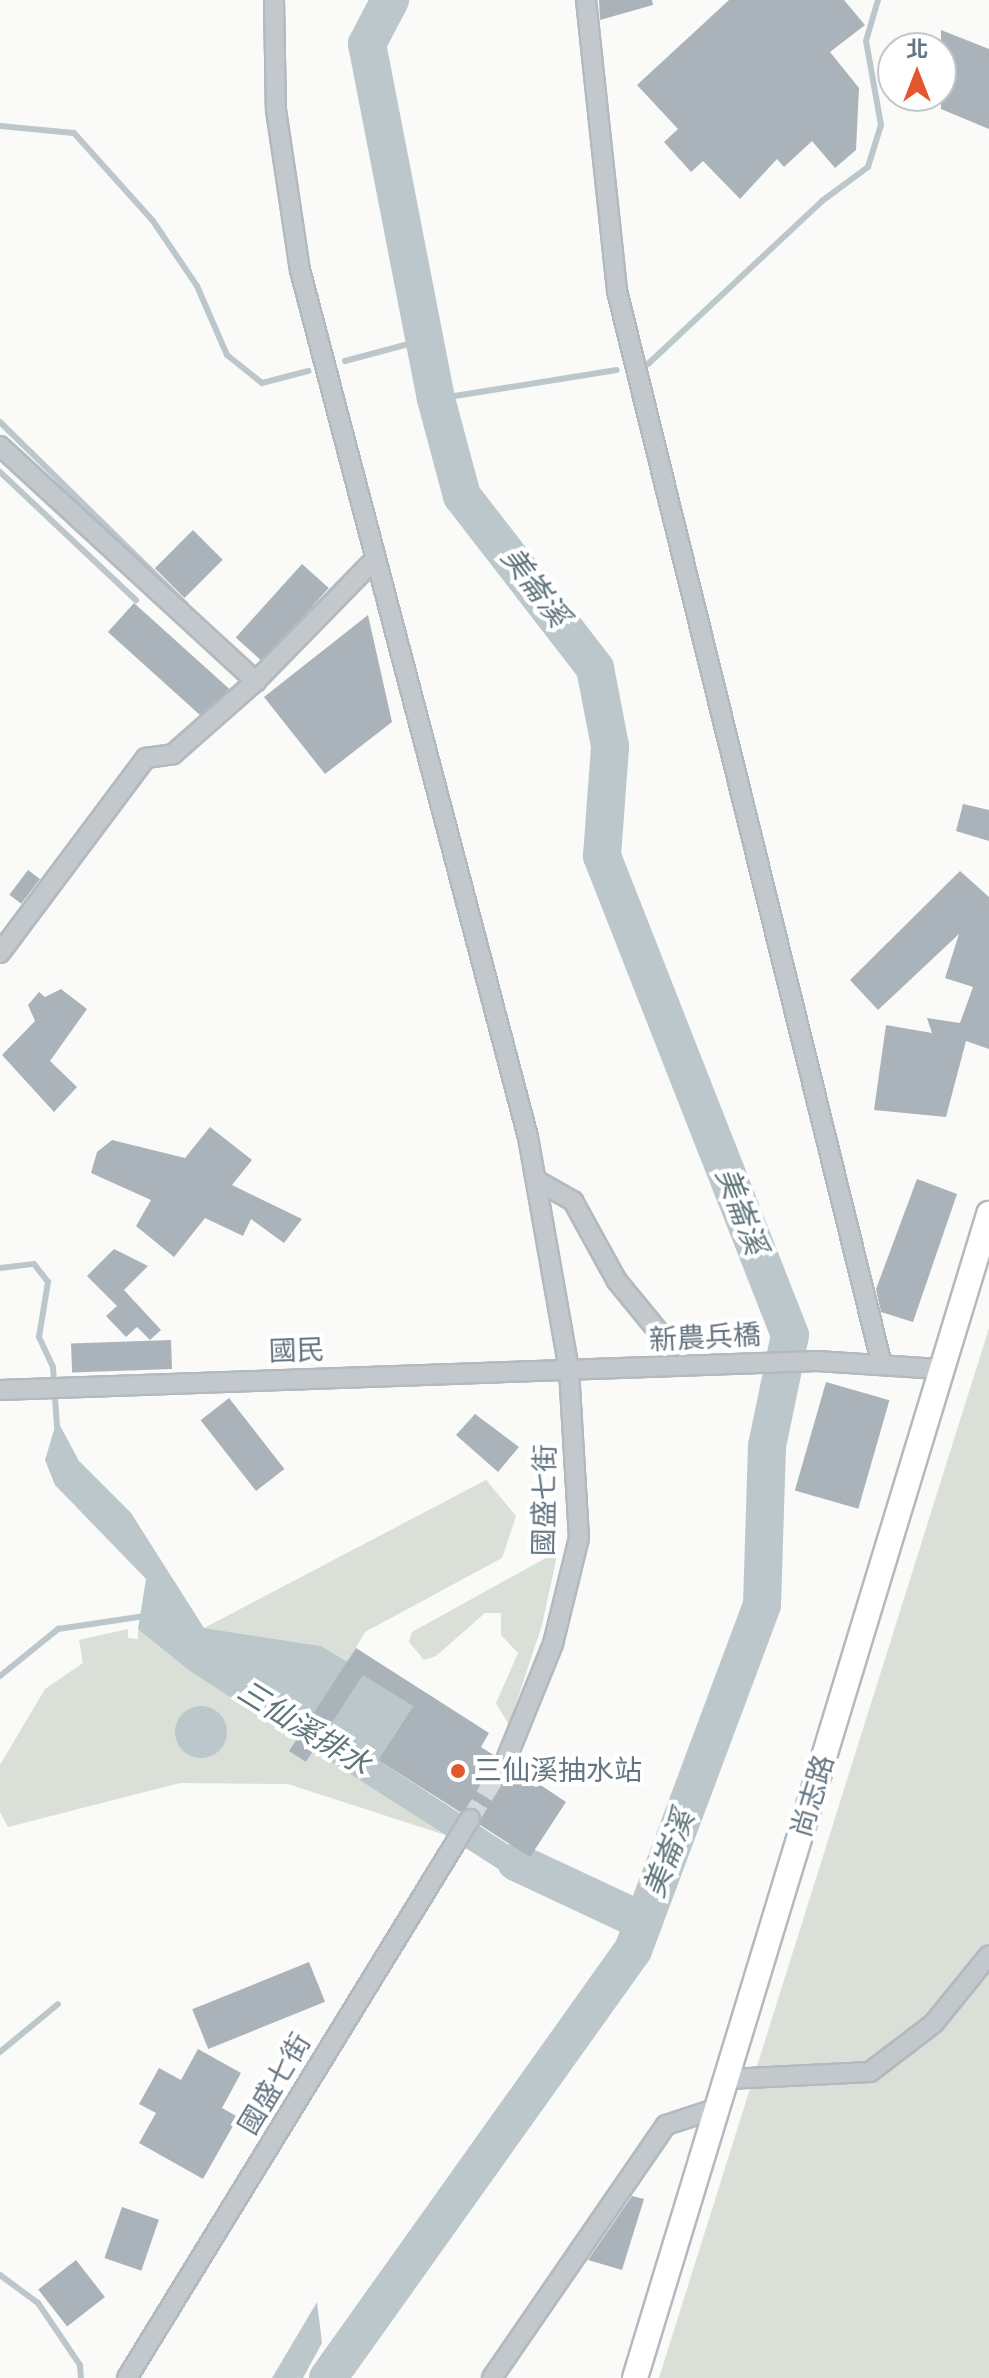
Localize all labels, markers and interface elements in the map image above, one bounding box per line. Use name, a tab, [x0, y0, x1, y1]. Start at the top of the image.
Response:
north arrow	[877, 32, 957, 112]
text: 北	[906, 37, 928, 62]
water label: 美崙溪	[494, 540, 576, 634]
water label: 美崙溪	[708, 1163, 774, 1259]
street label: 新農兵橋	[648, 1318, 762, 1358]
street label: 國民	[268, 1333, 326, 1369]
street label: 國盛七街	[527, 1444, 563, 1556]
water label: 三仙溪排水	[231, 1673, 377, 1783]
street label: 尚志路	[785, 1751, 841, 1841]
place label: 三仙溪抽水站	[474, 1754, 642, 1788]
marker: 三仙溪抽水站	[449, 1762, 467, 1780]
water label: 美崙溪	[636, 1806, 702, 1902]
street label: 國盛七街	[232, 2027, 318, 2141]

